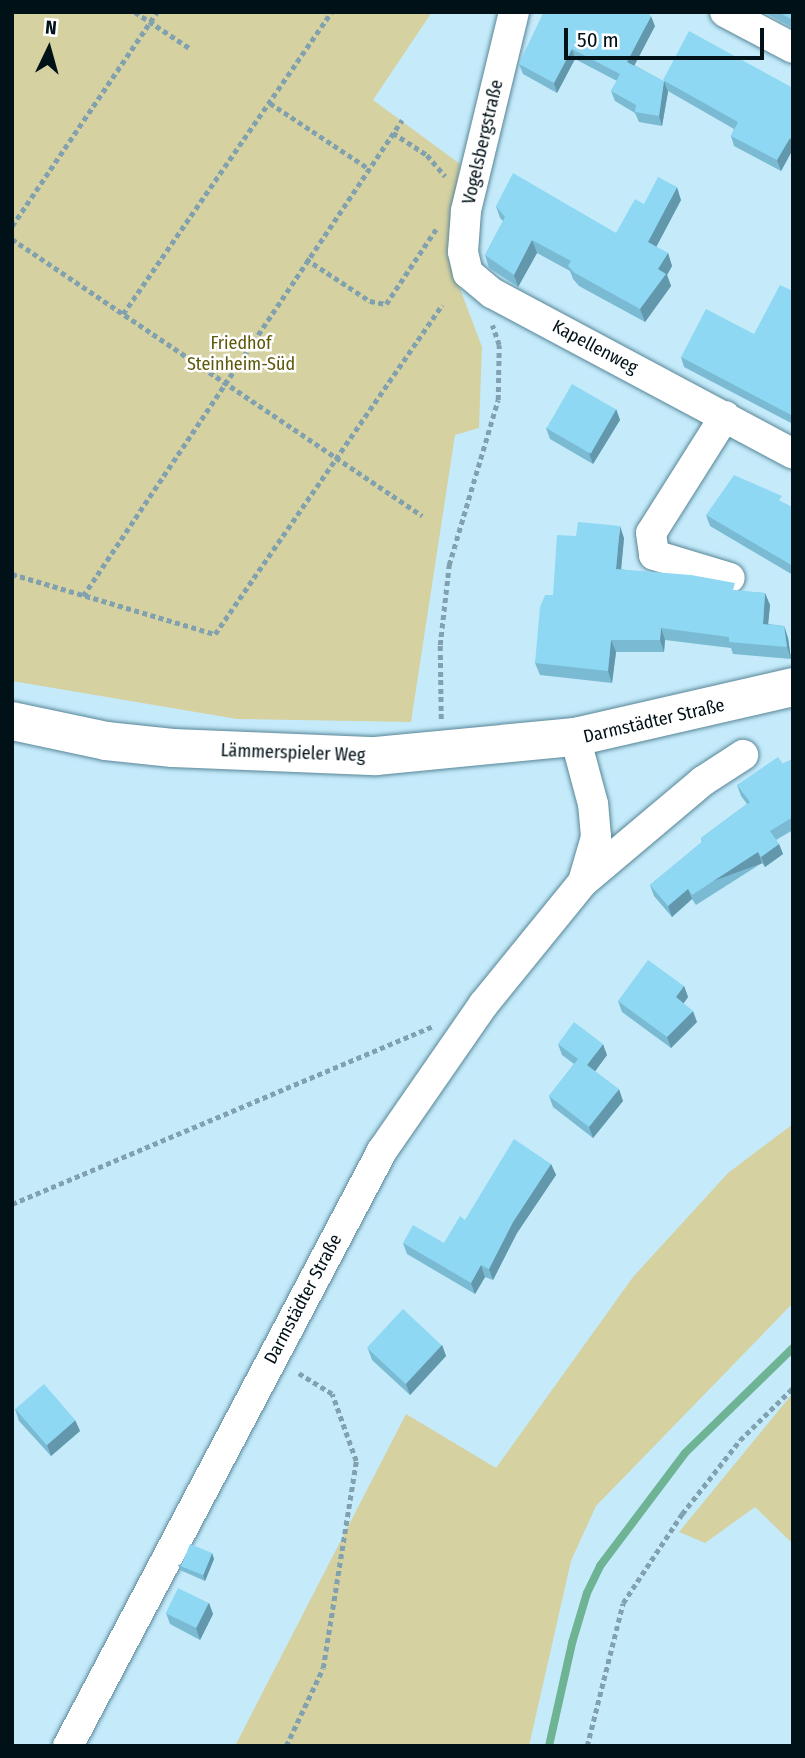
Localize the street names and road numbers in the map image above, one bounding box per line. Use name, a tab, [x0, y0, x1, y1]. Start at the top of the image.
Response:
street label: Vogelsbergstraße	[458, 78, 508, 206]
street label: Kapellenweg	[549, 315, 641, 379]
street label: Darmstädter Straße	[581, 694, 727, 748]
street label: Lämmerspieler Weg	[220, 740, 366, 766]
street label: Darmstädter Straße	[260, 1230, 346, 1368]

